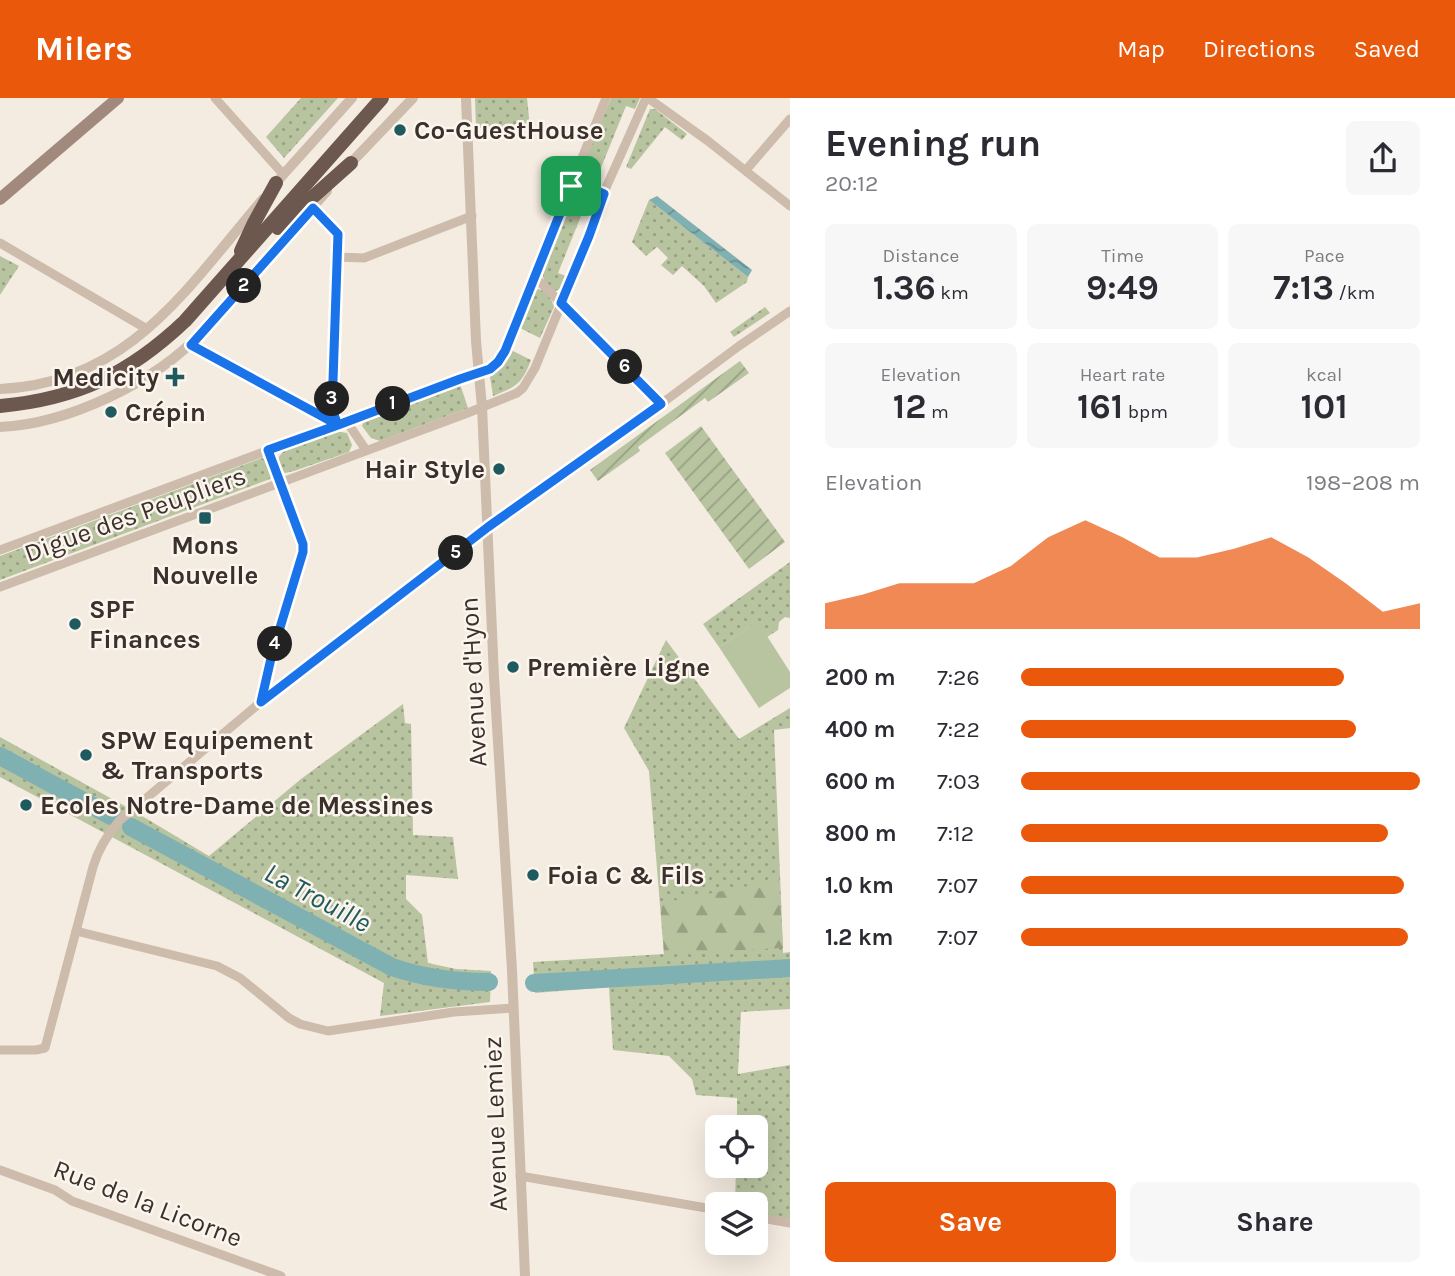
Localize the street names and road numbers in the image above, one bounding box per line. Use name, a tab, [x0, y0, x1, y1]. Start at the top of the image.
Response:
street label: Digue des Peupliers	[20, 460, 250, 569]
street label: Avenue d'Hyon	[454, 596, 493, 768]
street label: Avenue Lemiez	[477, 1036, 514, 1212]
street label: Rue de la Licorne	[49, 1153, 247, 1254]

